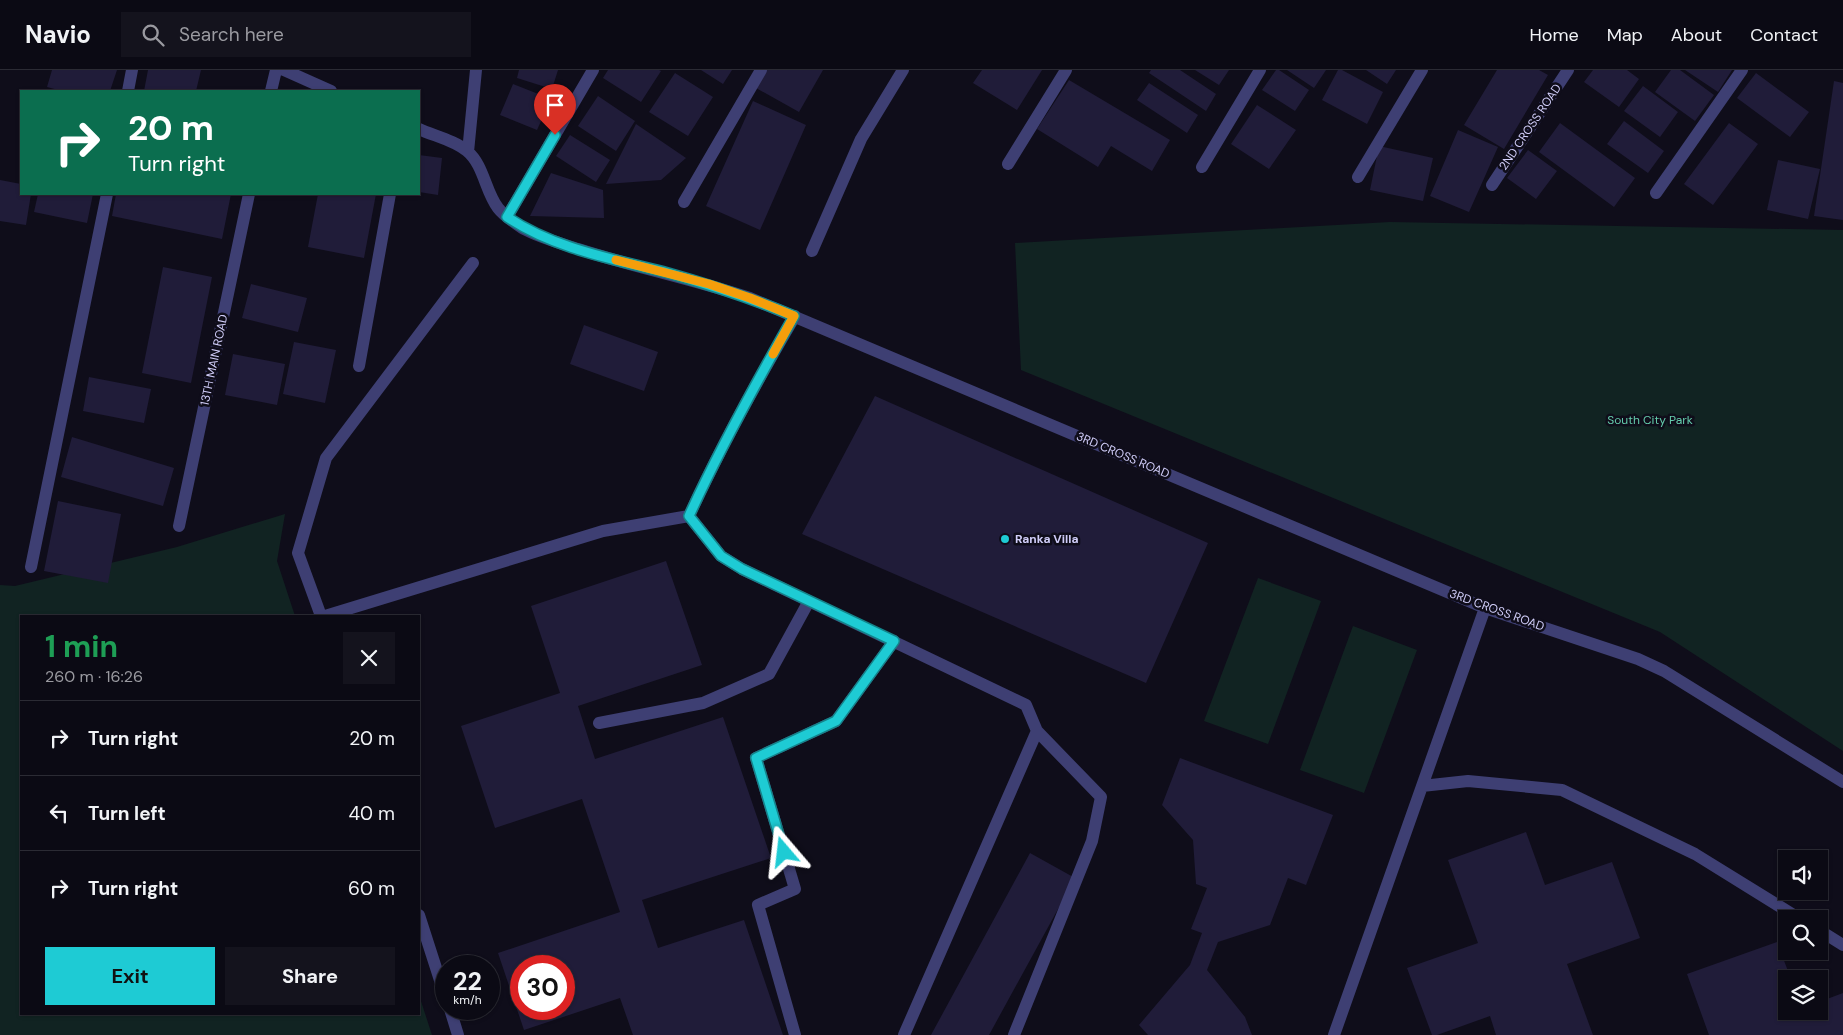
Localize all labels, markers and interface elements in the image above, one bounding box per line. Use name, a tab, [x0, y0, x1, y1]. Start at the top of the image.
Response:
search box	[121, 12, 471, 57]
text: Navio	[25, 19, 91, 50]
icon: search	[139, 21, 167, 49]
text: Search here	[179, 22, 284, 47]
text: Home	[1529, 23, 1579, 47]
text: Map	[1607, 23, 1643, 47]
text: About	[1671, 23, 1722, 47]
text: Contact	[1750, 23, 1818, 47]
street label: 2ND CROSS ROAD	[1495, 81, 1565, 173]
pin	[534, 84, 576, 135]
icon: arrive	[541, 91, 569, 119]
text: 20 m	[128, 105, 214, 151]
icon: right	[45, 110, 110, 175]
text: Turn right	[128, 149, 225, 178]
street label: 13TH MAIN ROAD	[197, 313, 231, 407]
park label: South City Park	[1607, 412, 1693, 428]
street label: 3RD CROSS ROAD	[1074, 428, 1172, 482]
place label: Ranka Villa	[1015, 531, 1079, 547]
marker: Ranka Villa	[999, 533, 1011, 545]
street label: 3RD CROSS ROAD	[1447, 585, 1547, 635]
text: 1 min	[45, 627, 118, 666]
button: close	[343, 632, 395, 684]
text: 260 m · 16:26	[45, 666, 143, 687]
icon: right	[45, 724, 73, 752]
text: Turn right	[88, 726, 178, 751]
text: 20 m	[349, 726, 395, 751]
icon: left	[45, 799, 73, 827]
text: Turn left	[88, 801, 166, 826]
text: 40 m	[348, 801, 395, 826]
position arrow	[757, 825, 809, 877]
map controls	[1778, 850, 1828, 1020]
button: sound	[1778, 850, 1828, 900]
icon: right	[45, 874, 73, 902]
text: Turn right	[88, 876, 178, 901]
text: 60 m	[348, 876, 395, 901]
button: search	[1778, 910, 1828, 960]
button: Exit	[45, 947, 215, 1005]
button: Share	[225, 947, 395, 1005]
speed limit sign: 30	[510, 955, 575, 1020]
text: 22	[453, 965, 482, 998]
button: layers	[1778, 970, 1828, 1020]
text: km/h	[453, 992, 482, 1008]

